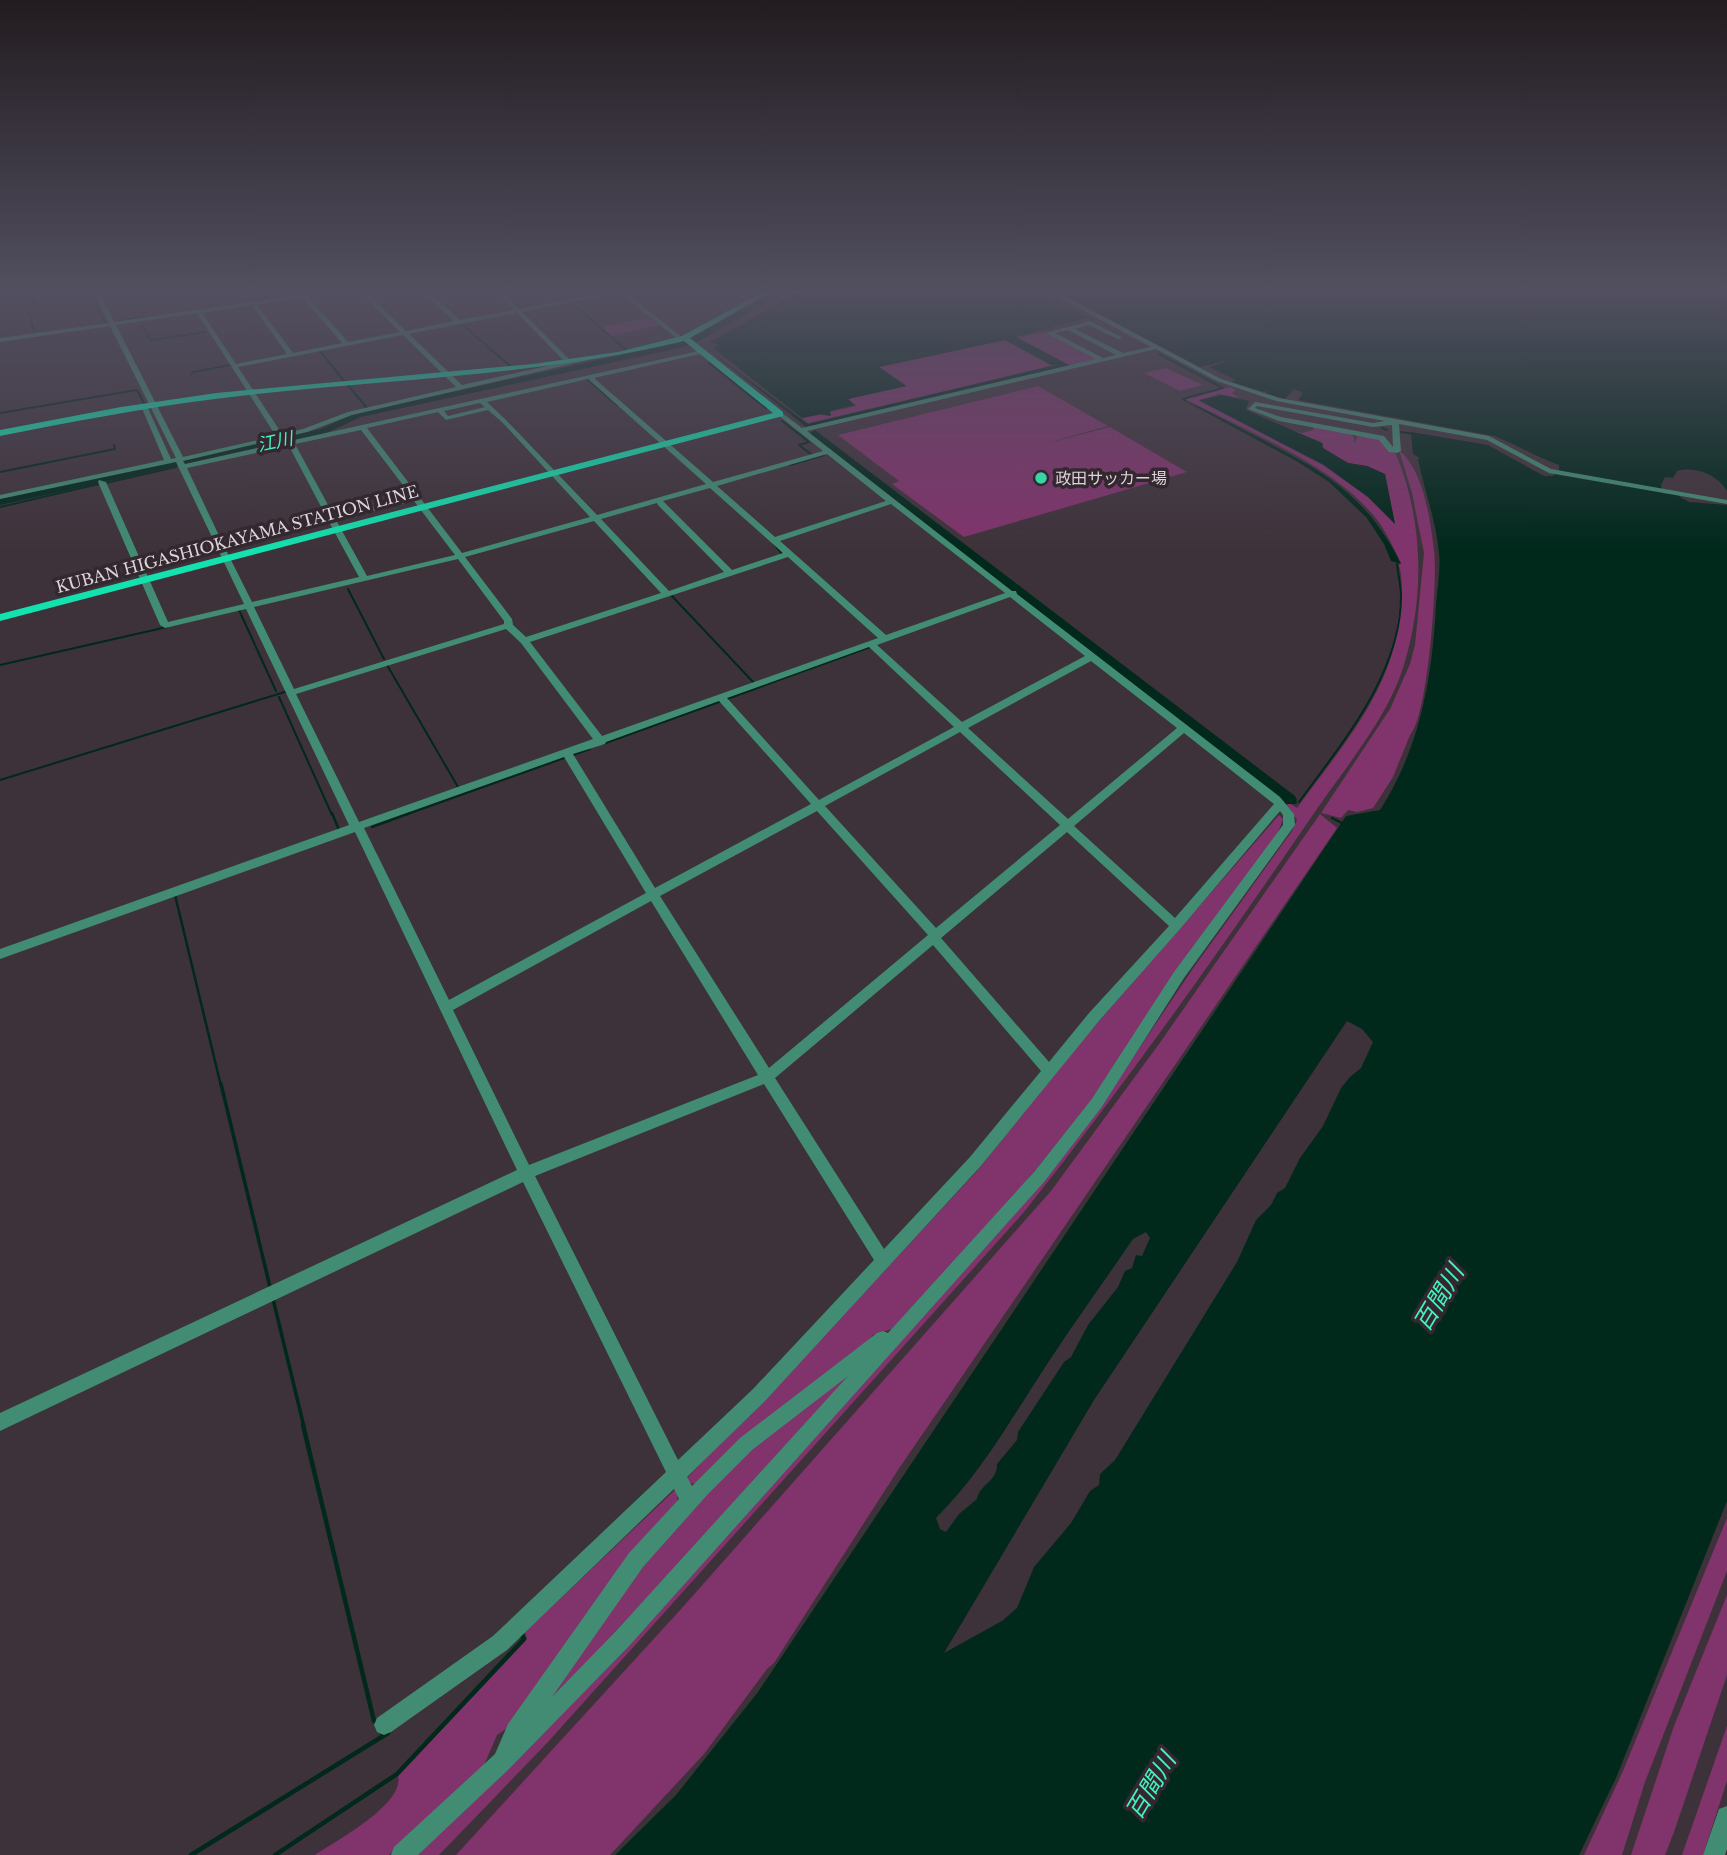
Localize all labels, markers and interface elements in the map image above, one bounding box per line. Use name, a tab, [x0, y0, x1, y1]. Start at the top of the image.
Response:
water label: 江川	[255, 427, 297, 457]
place label: 政田サッカー場	[1055, 468, 1167, 488]
marker: 政田サッカー場	[1033, 470, 1049, 486]
street label: KUBAN HIGASHIOKAYAMA STATION LINE	[54, 481, 420, 597]
water label: 百間川	[1408, 1257, 1471, 1336]
water label: 百間川	[1120, 1745, 1183, 1824]

